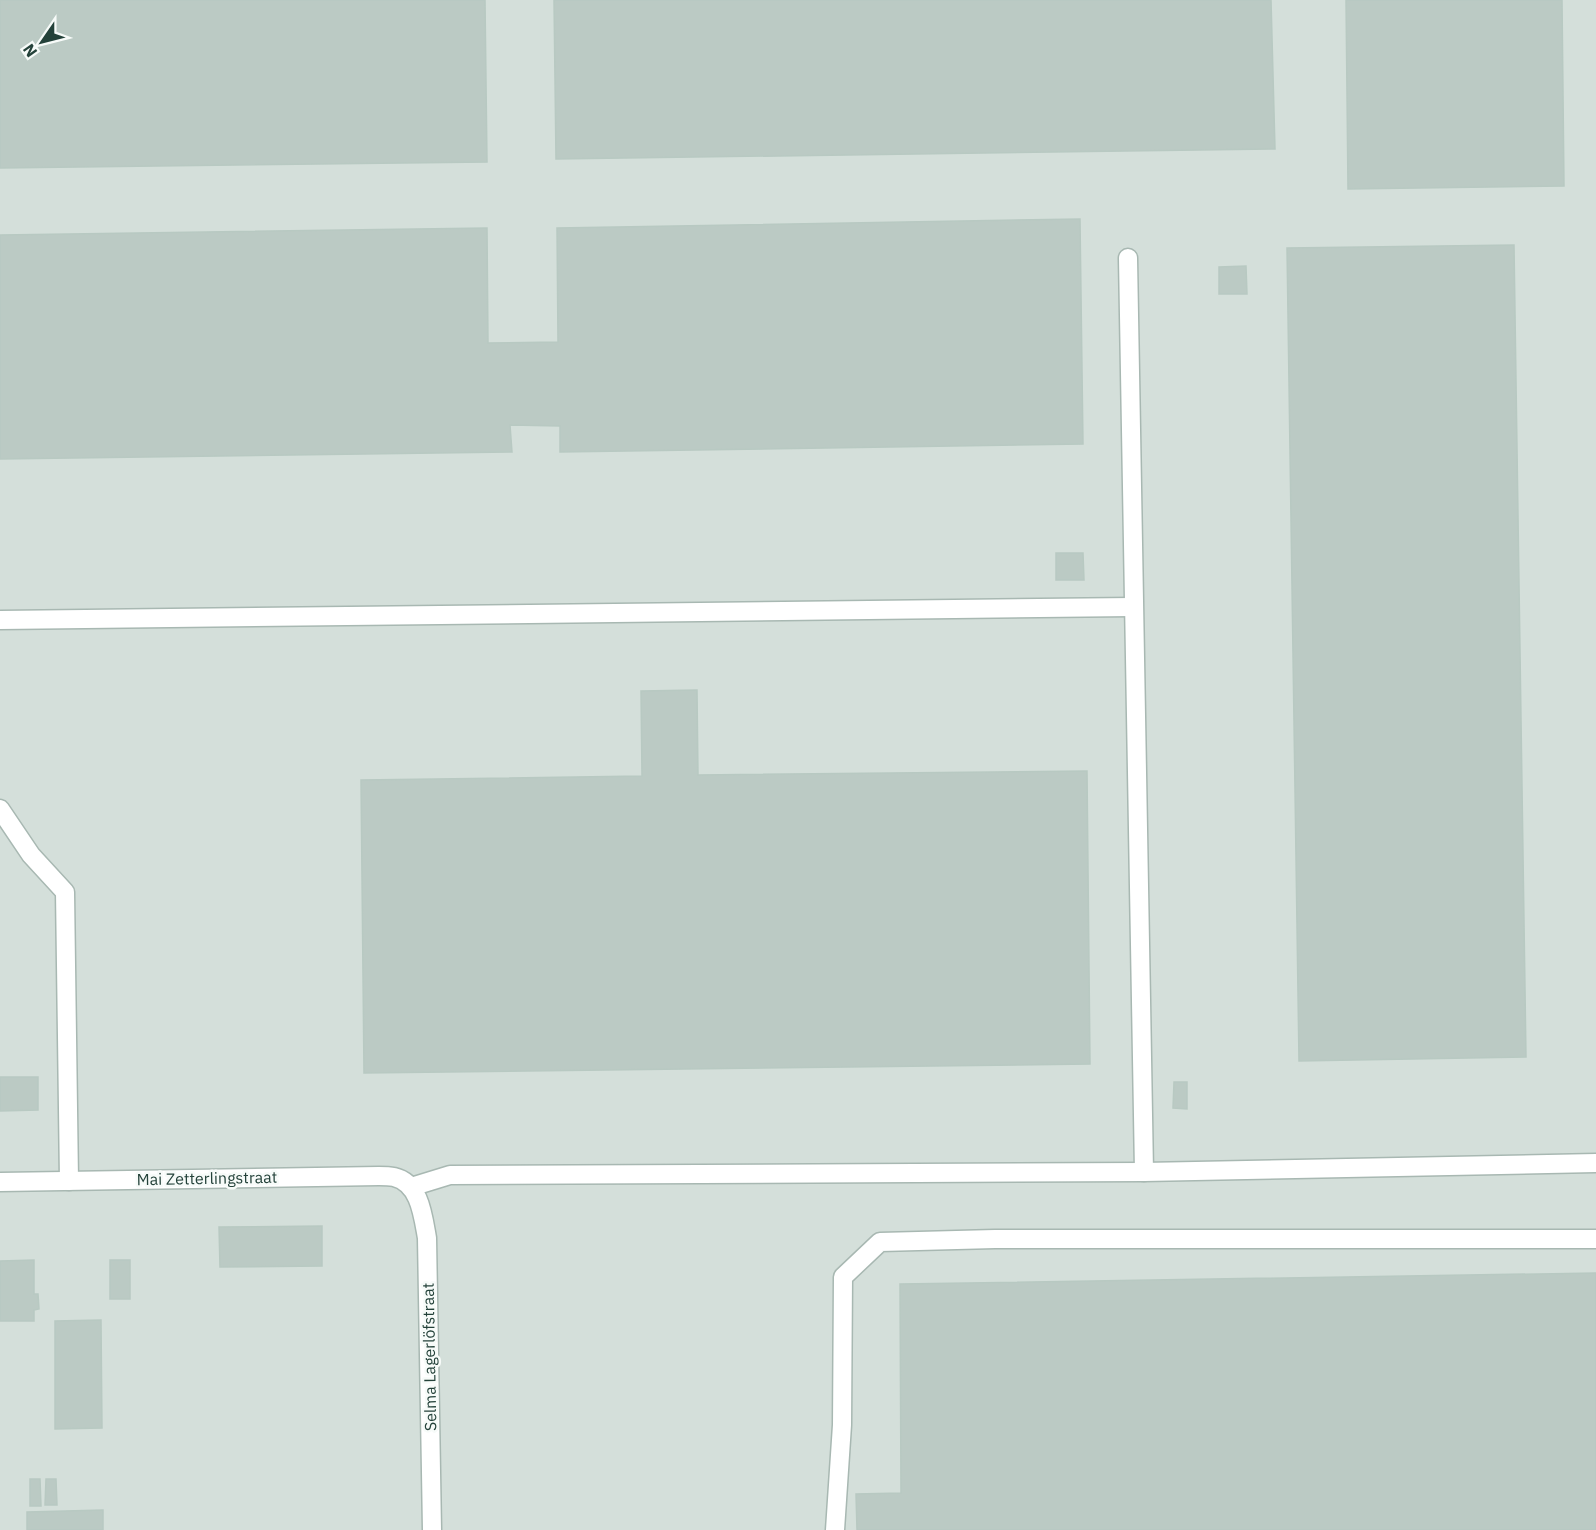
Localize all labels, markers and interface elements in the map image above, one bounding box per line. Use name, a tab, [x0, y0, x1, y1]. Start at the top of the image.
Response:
north arrow	[12, 12, 72, 72]
text: N	[18, 40, 41, 61]
street label: Mai Zetterlingstraat	[136, 1167, 278, 1189]
street label: Selma Lagerlöfstraat	[418, 1283, 440, 1431]

